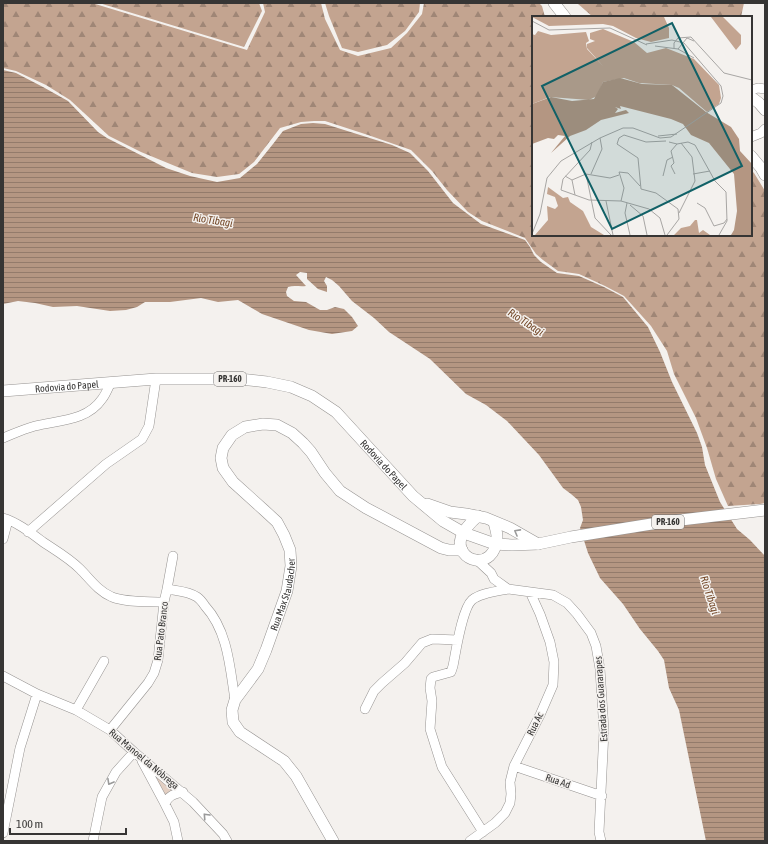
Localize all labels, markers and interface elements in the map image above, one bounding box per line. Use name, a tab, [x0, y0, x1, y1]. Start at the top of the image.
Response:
inset map	[532, 16, 752, 236]
water label: Rio Tibagi	[192, 211, 234, 229]
water label: Rio Tibagi	[506, 306, 546, 338]
road number: PR-160	[214, 372, 246, 386]
street label: Rodovia do Papel	[35, 378, 99, 394]
street label: Rodovia do Papel	[359, 437, 410, 492]
road number: PR-160	[652, 515, 684, 529]
one-way arrow	[513, 529, 521, 536]
street label: Rua Max Staudacher	[268, 557, 297, 632]
water label: Rio Tibagi	[698, 574, 722, 616]
street label: Rua Pato Branco	[152, 601, 170, 661]
street label: Estrada dos Guararapes	[592, 655, 609, 742]
street label: Rua Ac	[525, 710, 545, 737]
street label: Rua Manoel da Nóbrega	[107, 727, 181, 792]
street label: Rua Ad	[544, 772, 572, 790]
one-way arrow	[107, 778, 114, 785]
scale bar	[10, 810, 126, 836]
one-way arrow	[203, 813, 211, 821]
text: 100 m	[16, 817, 43, 831]

